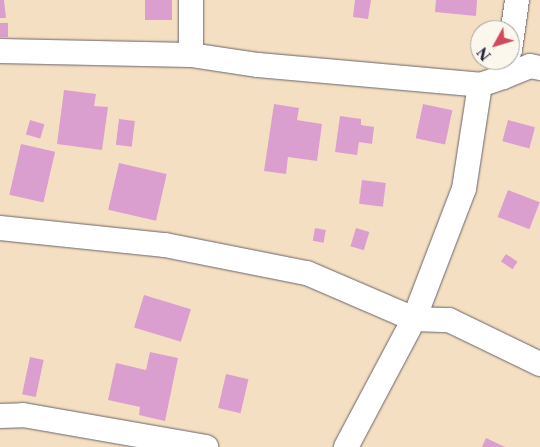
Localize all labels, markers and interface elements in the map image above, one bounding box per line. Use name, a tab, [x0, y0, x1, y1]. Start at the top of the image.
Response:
north arrow	[470, 20, 520, 70]
text: N	[473, 43, 495, 64]

